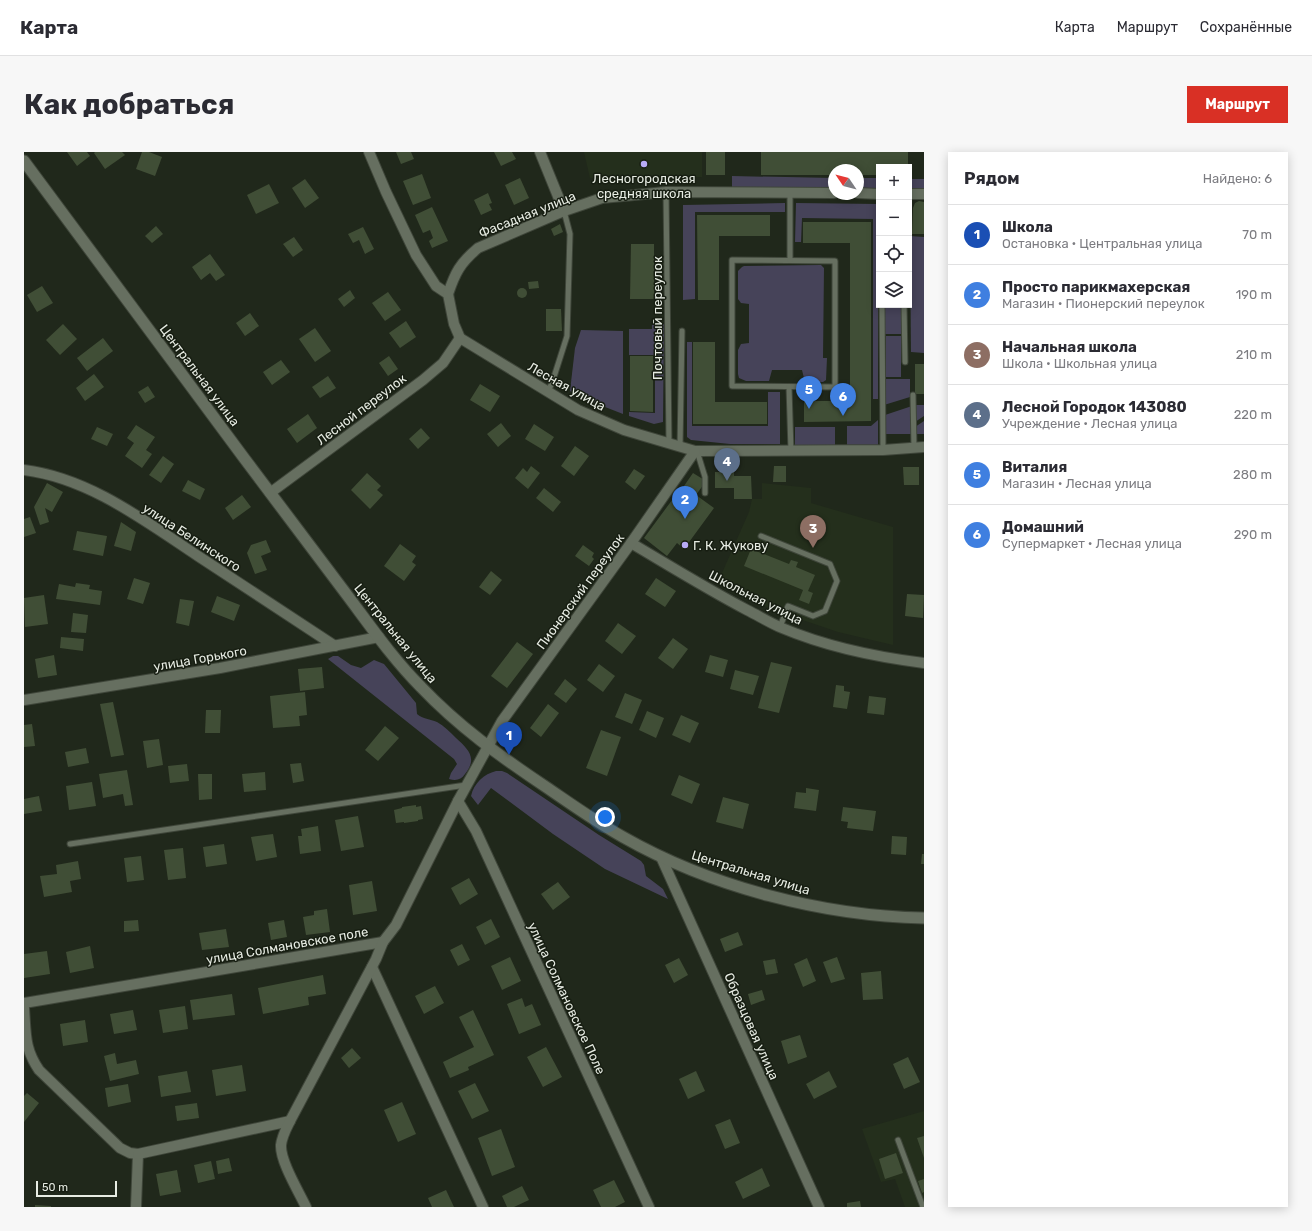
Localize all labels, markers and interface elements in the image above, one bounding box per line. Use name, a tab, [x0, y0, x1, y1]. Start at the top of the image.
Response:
text: Карта	[20, 16, 78, 39]
text: Карта	[1055, 19, 1095, 36]
text: Маршрут	[1117, 19, 1178, 36]
text: Сохранённые	[1200, 19, 1292, 36]
button: Маршрут	[1187, 86, 1288, 123]
text: Как добраться	[24, 88, 234, 121]
marker: Лесногородская средняя школа	[639, 159, 649, 169]
north arrow	[828, 164, 864, 200]
map controls	[876, 164, 912, 308]
button: +	[876, 164, 912, 200]
text: Рядом	[964, 168, 1020, 188]
place label: Лесногородская средняя школа	[592, 171, 696, 201]
text: Найдено: 6	[1203, 171, 1272, 186]
street label: Фасадная улица	[477, 188, 578, 241]
button: −	[876, 200, 912, 236]
text: Школа	[1002, 218, 1053, 236]
text: 1	[974, 227, 980, 242]
text: 70 m	[1242, 227, 1272, 242]
button: locate	[876, 236, 912, 272]
text: Остановка · Центральная улица	[1002, 236, 1202, 251]
street label: Почтовый переулок	[650, 256, 665, 380]
button: layers	[876, 272, 912, 308]
text: Просто парикмахерская	[1002, 278, 1190, 296]
text: 2	[973, 287, 981, 302]
text: 190 m	[1236, 287, 1272, 302]
text: Магазин · Пионерский переулок	[1002, 296, 1205, 311]
street label: Центральная улица	[157, 322, 243, 429]
text: Начальная школа	[1002, 338, 1137, 356]
text: 3	[973, 347, 981, 362]
text: 210 m	[1236, 347, 1272, 362]
text: Школа · Школьная улица	[1002, 356, 1157, 371]
street label: Лесная улица	[525, 359, 608, 414]
street label: Лесной переулок	[313, 371, 409, 448]
pin: 5	[796, 376, 822, 409]
pin: 6	[830, 383, 856, 416]
text: Лесной Городок 143080	[1002, 398, 1187, 416]
text: 4	[973, 407, 981, 422]
text: 220 m	[1234, 407, 1272, 422]
text: Учреждение · Лесная улица	[1002, 416, 1177, 431]
pin: 4	[714, 448, 740, 481]
text: Виталия	[1002, 458, 1067, 476]
text: 5	[973, 467, 981, 482]
text: 280 m	[1233, 467, 1272, 482]
text: Магазин · Лесная улица	[1002, 476, 1152, 491]
pin: 2	[672, 486, 698, 519]
street label: улица Белинского	[140, 500, 243, 575]
pin: 3	[800, 515, 826, 548]
text: Домашний	[1002, 518, 1084, 536]
text: 6	[973, 527, 981, 542]
text: 290 m	[1234, 527, 1272, 542]
street label: Пионерский переулок	[533, 531, 627, 652]
text: Супермаркет · Лесная улица	[1002, 536, 1182, 551]
place label: Г. К. Жукову	[693, 538, 768, 553]
marker: Г. К. Жукову	[680, 540, 690, 550]
street label: Школьная улица	[706, 567, 805, 628]
street label: Центральная улица	[351, 581, 440, 686]
street label: улица Горького	[152, 643, 248, 674]
pin: 1	[496, 722, 522, 755]
your location	[595, 807, 615, 827]
street label: Центральная улица	[690, 847, 812, 898]
street label: улица Солмановское Поле	[525, 920, 608, 1077]
street label: улица Солмановское поле	[205, 924, 369, 967]
street label: Образцовая улица	[721, 970, 782, 1082]
scale bar	[36, 1179, 117, 1198]
text: 50 m	[42, 1181, 68, 1194]

